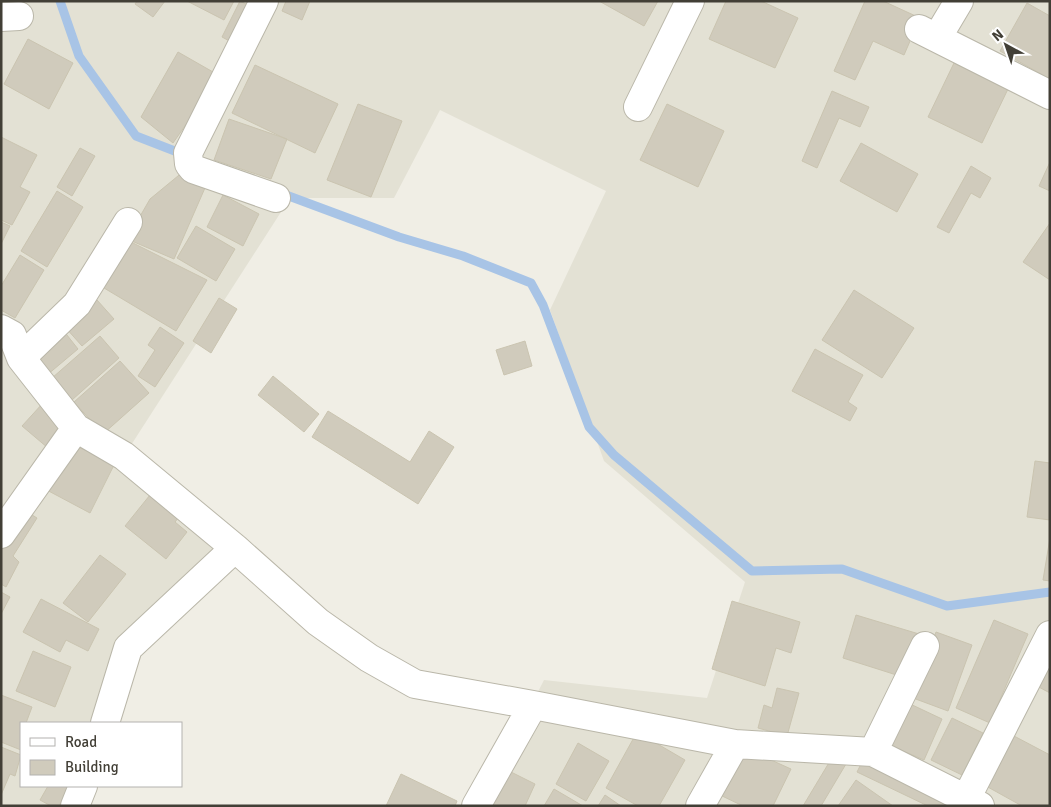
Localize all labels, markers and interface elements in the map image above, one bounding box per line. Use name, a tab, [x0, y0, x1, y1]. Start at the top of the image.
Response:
north arrow	[981, 20, 1031, 70]
text: N	[989, 26, 1007, 45]
legend	[20, 722, 182, 787]
text: Road	[65, 733, 97, 751]
text: Building	[65, 758, 119, 776]

